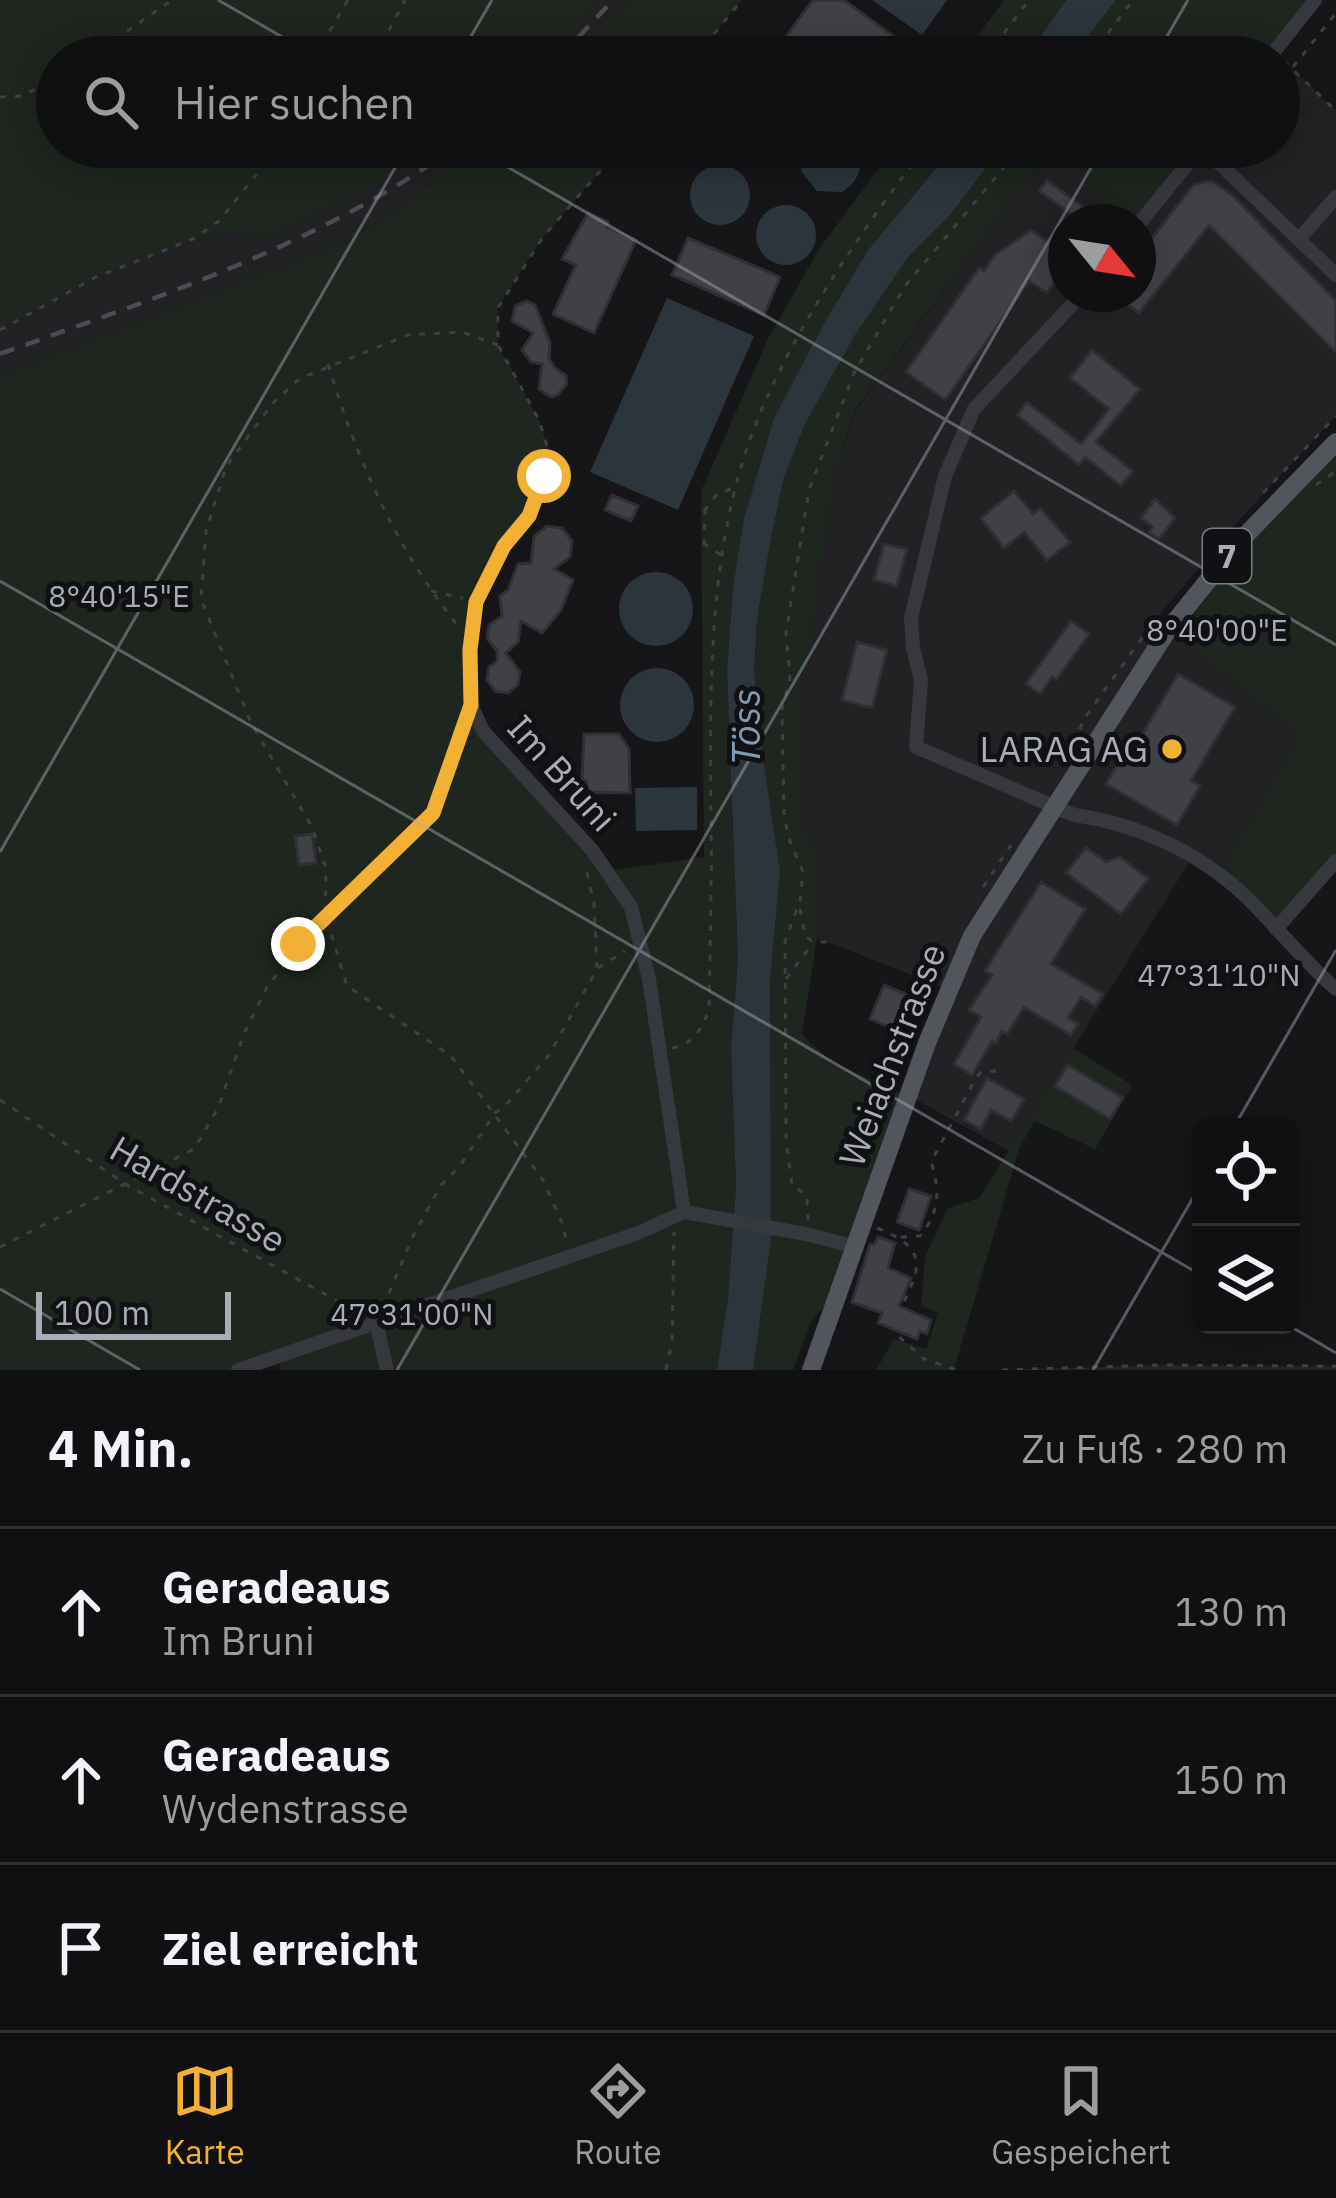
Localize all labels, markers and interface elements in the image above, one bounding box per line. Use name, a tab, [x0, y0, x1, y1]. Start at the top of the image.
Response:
search box	[36, 36, 1300, 168]
icon: search	[78, 69, 144, 135]
text: Hier suchen	[174, 73, 415, 131]
north arrow	[1048, 204, 1156, 312]
route start	[517, 449, 571, 503]
road number: 7	[1203, 529, 1251, 583]
text: 8°40'15"E	[48, 576, 190, 615]
text: 8°40'00"E	[1146, 610, 1288, 649]
water label: Töss	[720, 688, 771, 766]
street label: Im Bruni	[498, 705, 627, 841]
place label: LARAG AG	[980, 725, 1148, 772]
marker: LARAG AG	[1159, 736, 1185, 762]
route end	[271, 917, 325, 971]
street label: Weiachstrasse	[828, 937, 956, 1173]
text: 47°31'10"N	[1137, 955, 1301, 994]
map controls	[1192, 1118, 1300, 1334]
button: locate	[1192, 1118, 1300, 1226]
street label: Hardstrasse	[102, 1124, 295, 1263]
button: layers	[1192, 1226, 1300, 1334]
scale bar	[36, 1286, 231, 1339]
text: 100 m	[54, 1291, 150, 1334]
text: 47°31'00"N	[330, 1294, 494, 1333]
text: 4 Min.	[48, 1415, 193, 1481]
text: Zu Fuß · 280 m	[1022, 1423, 1288, 1474]
text: Geradeaus	[162, 1557, 391, 1615]
icon: ahead	[48, 1579, 114, 1645]
text: 130 m	[1175, 1586, 1288, 1637]
text: Im Bruni	[162, 1615, 315, 1666]
text: Geradeaus	[162, 1725, 391, 1783]
icon: ahead	[48, 1747, 114, 1813]
text: 150 m	[1175, 1754, 1288, 1805]
text: Wydenstrasse	[162, 1783, 409, 1834]
icon: arrive	[48, 1915, 114, 1981]
text: Ziel erreicht	[162, 1919, 419, 1977]
tab: Karte	[165, 2058, 245, 2173]
tab: Route	[574, 2058, 662, 2173]
tab: Gespeichert	[991, 2058, 1171, 2173]

